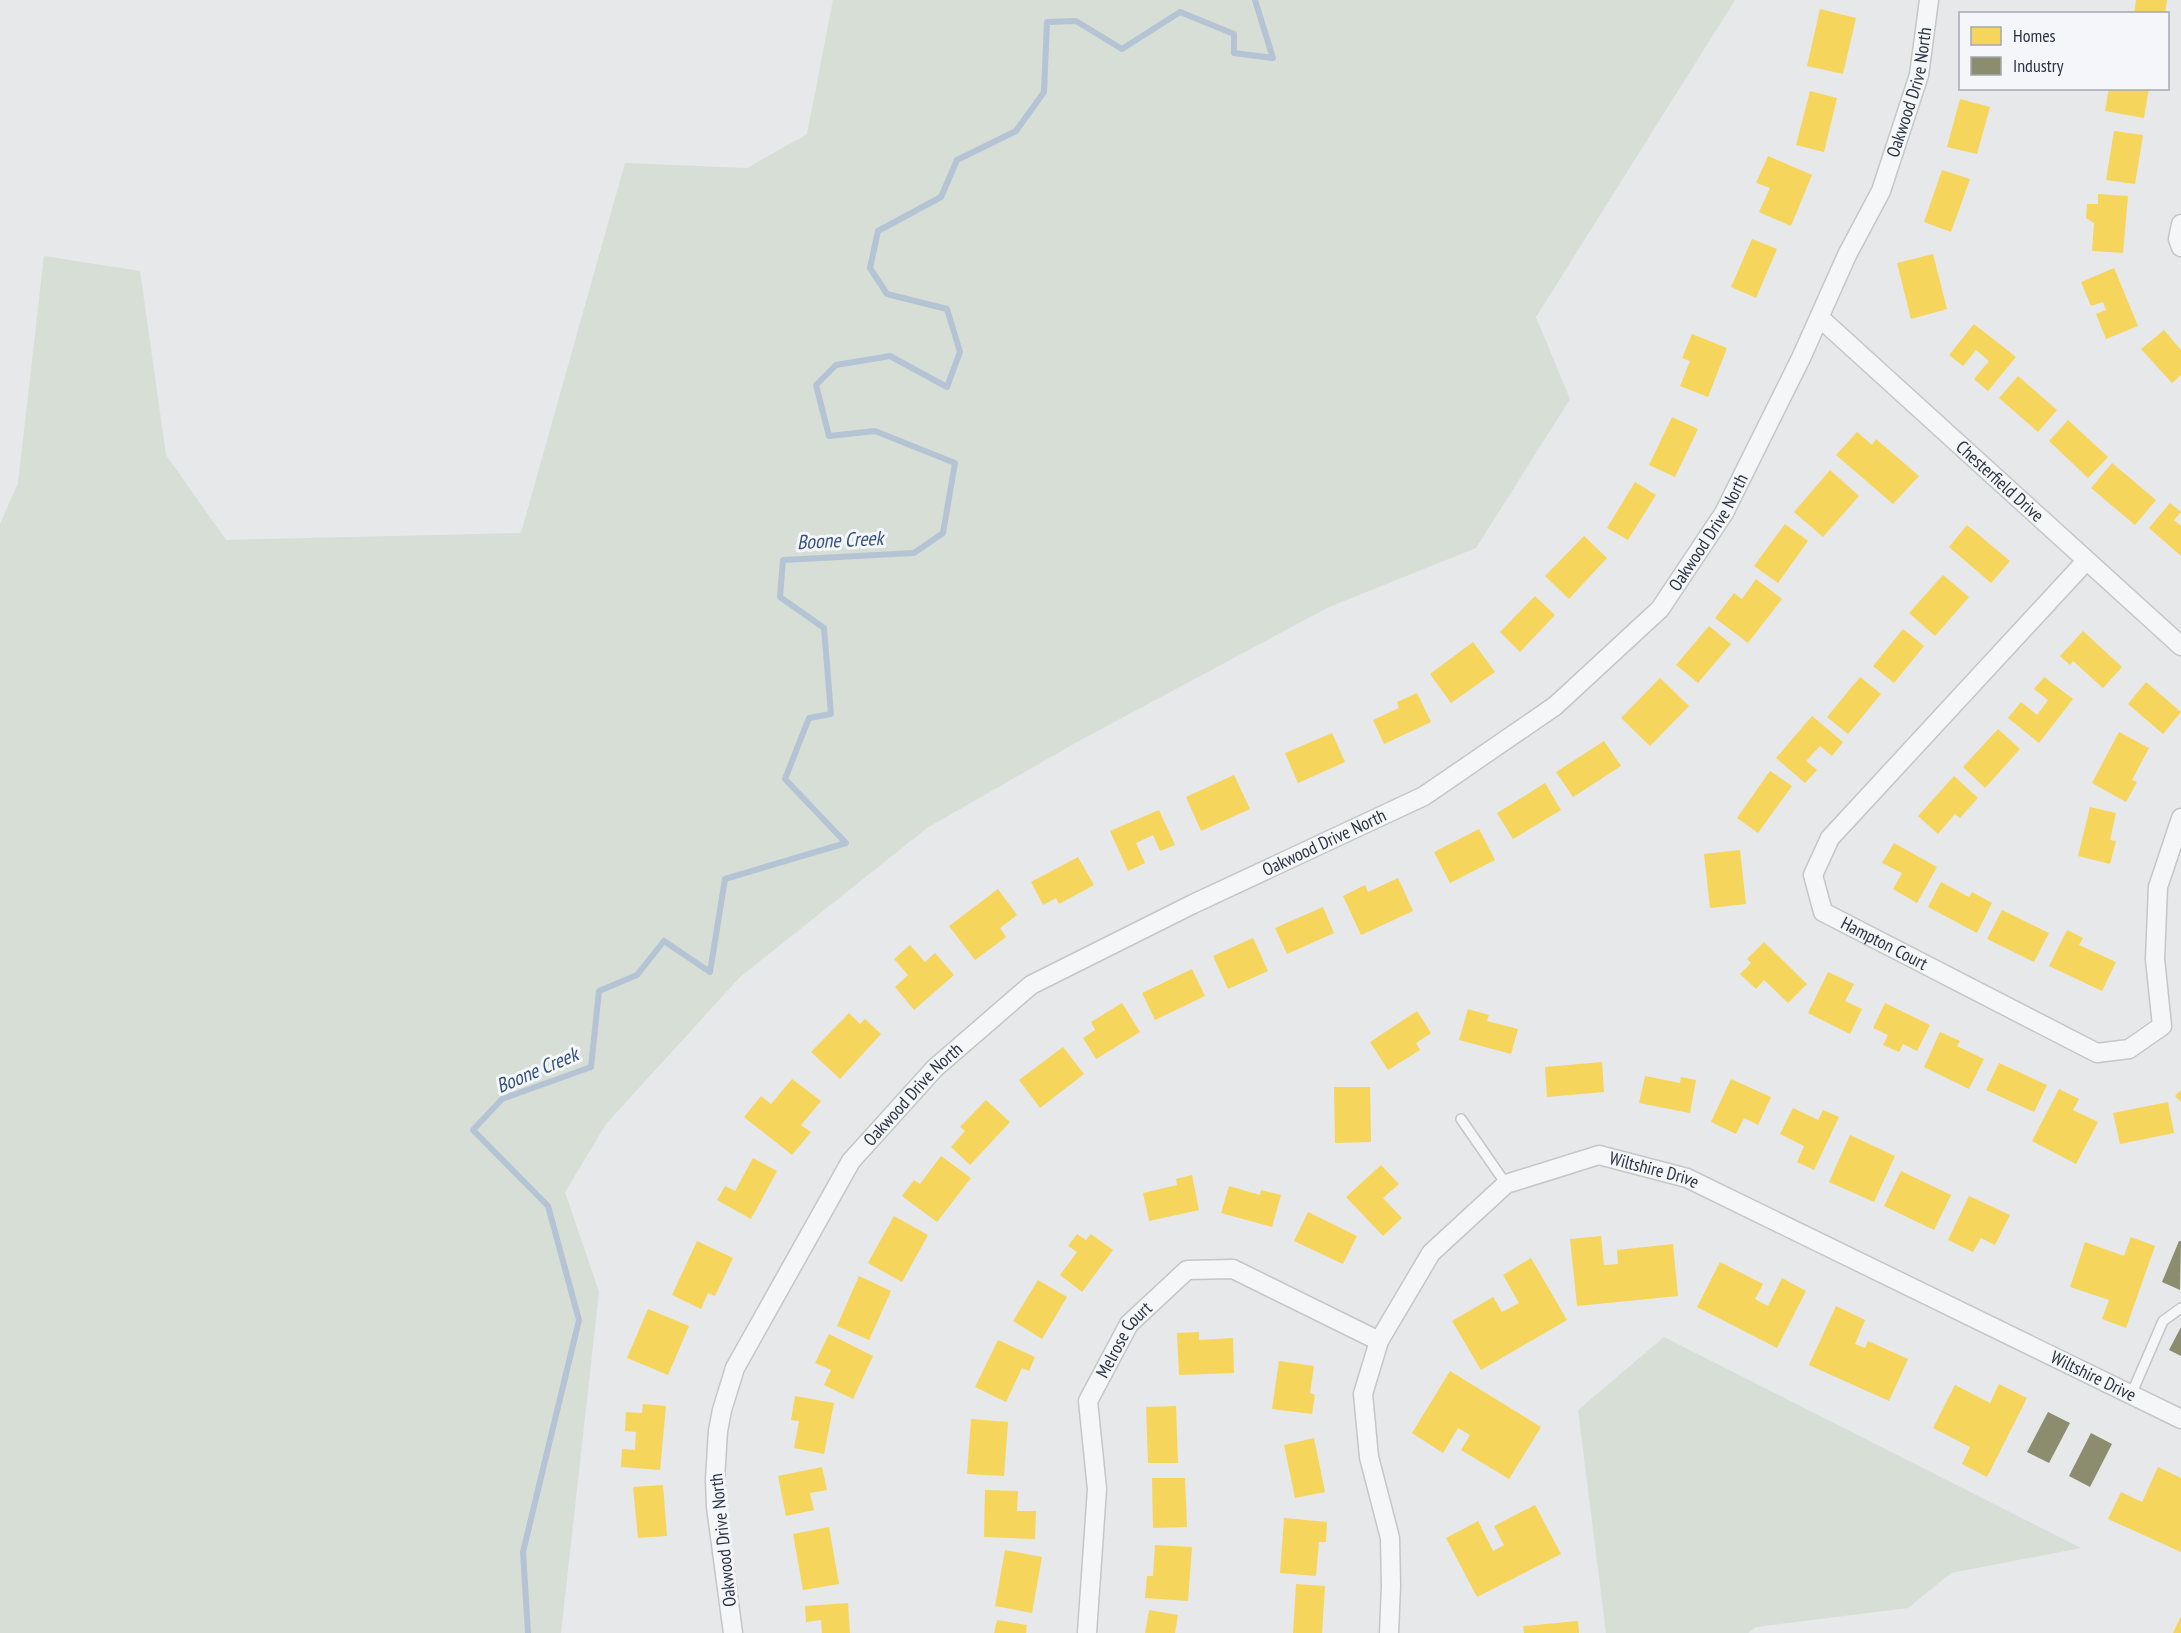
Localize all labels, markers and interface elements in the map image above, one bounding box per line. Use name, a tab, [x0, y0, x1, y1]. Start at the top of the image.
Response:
legend	[1959, 12, 2169, 90]
text: Homes	[2013, 24, 2056, 47]
street label: Oakwood Drive North	[1881, 26, 1936, 160]
text: Industry	[2013, 54, 2064, 77]
street label: Chesterfield Drive	[1951, 435, 2049, 527]
street label: Oakwood Drive North	[1663, 470, 1753, 595]
water label: Boone Creek	[796, 525, 886, 555]
street label: Oakwood Drive North	[1258, 803, 1389, 881]
street label: Hampton Court	[1837, 911, 1932, 975]
street label: Oakwood Drive North	[858, 1037, 967, 1150]
water label: Boone Creek	[492, 1040, 584, 1099]
street label: Wiltshire Drive	[1607, 1146, 1703, 1193]
street label: Melrose Court	[1090, 1297, 1157, 1382]
street label: Wiltshire Drive	[2047, 1345, 2140, 1406]
street label: Oakwood Drive North	[704, 1472, 741, 1608]

